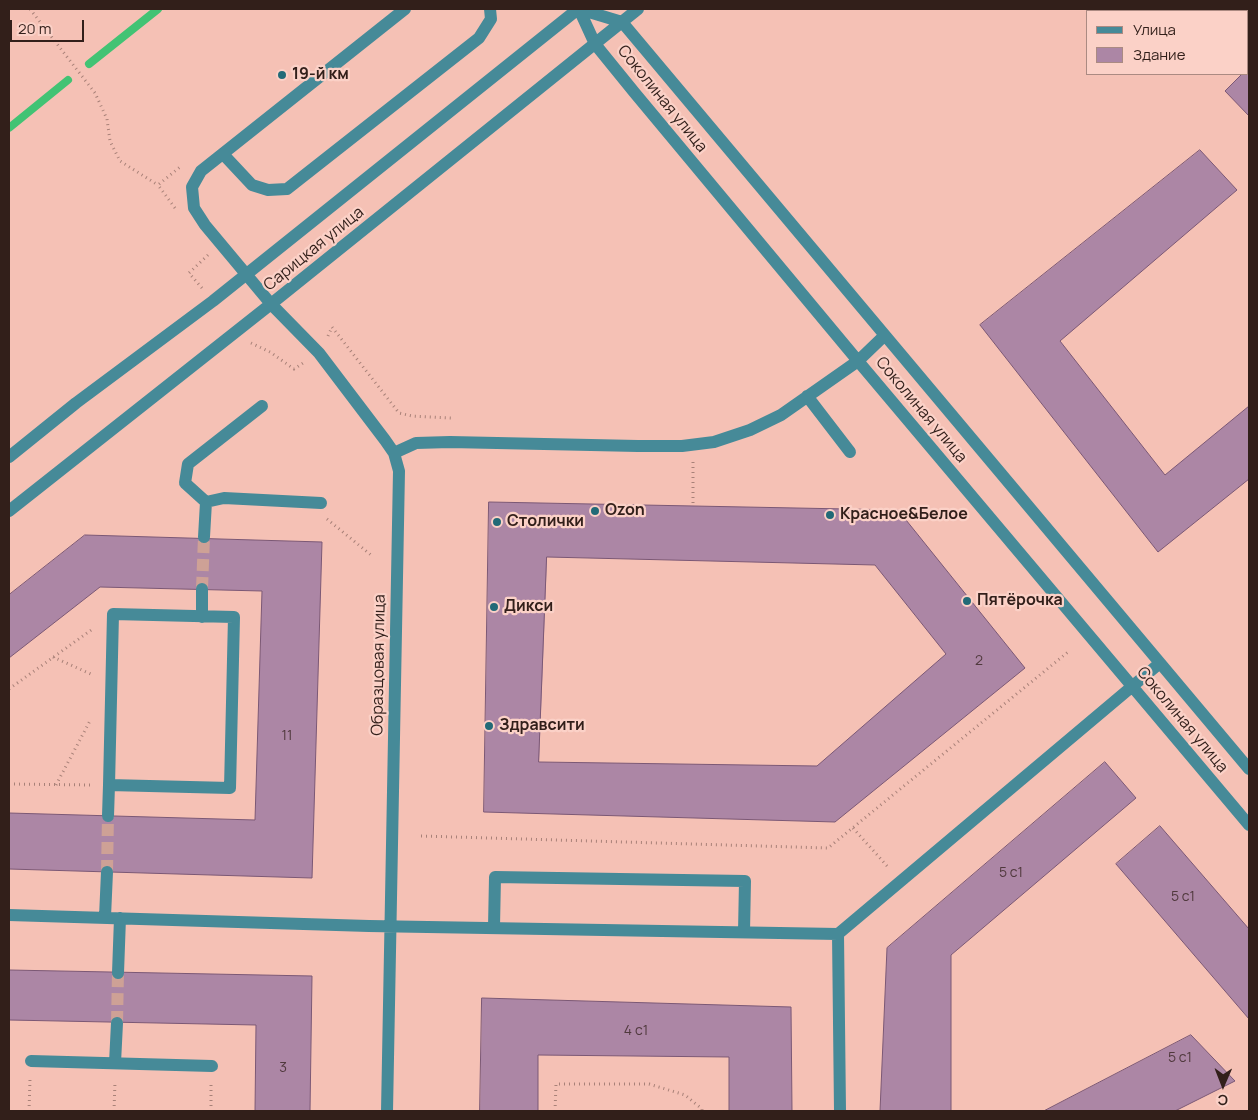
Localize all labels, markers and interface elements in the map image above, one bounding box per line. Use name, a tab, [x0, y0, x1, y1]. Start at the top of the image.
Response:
scale bar	[12, 10, 86, 42]
legend	[1086, 10, 1248, 75]
text: 20 m	[18, 18, 51, 39]
text: Улица	[1133, 19, 1176, 40]
street label: Соколиная улица	[613, 42, 711, 156]
text: Здание	[1133, 44, 1185, 65]
place label: 19-й км	[292, 65, 349, 85]
marker: 19-й км	[276, 69, 288, 81]
street label: Сарицкая улица	[260, 203, 368, 295]
street label: Соколиная улица	[871, 353, 971, 467]
place label: Ozon	[605, 501, 645, 521]
marker: Ozon	[589, 505, 601, 517]
place label: Красное&Белое	[840, 505, 968, 525]
marker: Красное&Белое	[824, 509, 836, 521]
place label: Столички	[507, 512, 584, 532]
marker: Столички	[491, 516, 503, 528]
place label: Пятёрочка	[977, 591, 1063, 611]
street label: Образцовая улица	[368, 594, 390, 736]
marker: Пятёрочка	[961, 595, 973, 607]
place label: Дикси	[504, 597, 553, 617]
marker: Дикси	[488, 601, 500, 613]
house number: 2	[975, 653, 983, 669]
street label: Соколиная улица	[1132, 663, 1232, 777]
place label: Здравсити	[499, 716, 585, 736]
marker: Здравсити	[483, 720, 495, 732]
house number: 11	[282, 728, 292, 744]
house number: 5 с1	[999, 865, 1023, 881]
house number: 5 с1	[1171, 889, 1195, 905]
house number: 4 с1	[624, 1023, 648, 1039]
house number: 5 с1	[1168, 1050, 1192, 1066]
house number: 3	[279, 1060, 287, 1076]
north arrow	[1198, 1060, 1248, 1110]
text: С	[1217, 1091, 1228, 1110]

